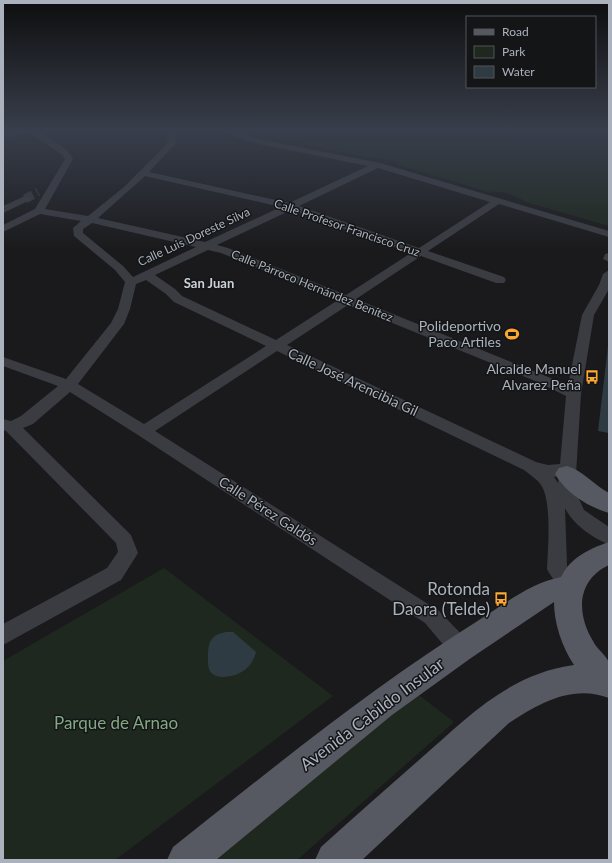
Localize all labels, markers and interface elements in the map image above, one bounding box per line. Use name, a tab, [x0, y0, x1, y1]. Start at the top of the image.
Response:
legend	[466, 16, 596, 88]
text: Road	[502, 24, 529, 39]
text: Park	[502, 44, 526, 59]
text: Water	[502, 64, 535, 79]
street label: Calle Profesor Francisco Cruz	[272, 195, 423, 260]
street label: Calle Luis Doreste Silva	[135, 204, 252, 269]
street label: Calle Párroco Hernández Benítez	[229, 246, 396, 325]
district label: San Juan	[184, 275, 234, 291]
place label: Polideportivo Paco Artiles	[419, 317, 501, 350]
sports icon: Polideportivo Paco Artiles	[504, 326, 520, 342]
street label: Calle José Arencibia Gil	[285, 344, 421, 419]
place label: Alcalde Manuel Alvarez Peña	[486, 360, 581, 393]
bus stop icon: Alcalde Manuel Alvarez Peña	[584, 369, 600, 385]
street label: Calle Pérez Galdós	[216, 472, 321, 549]
place label: Rotonda Daora (Telde)	[392, 578, 490, 619]
bus stop icon: Rotonda Daora (Telde)	[493, 591, 509, 607]
street label: Avenida Cabildo Insular	[296, 652, 448, 775]
park label: Parque de Arnao	[54, 712, 178, 733]

